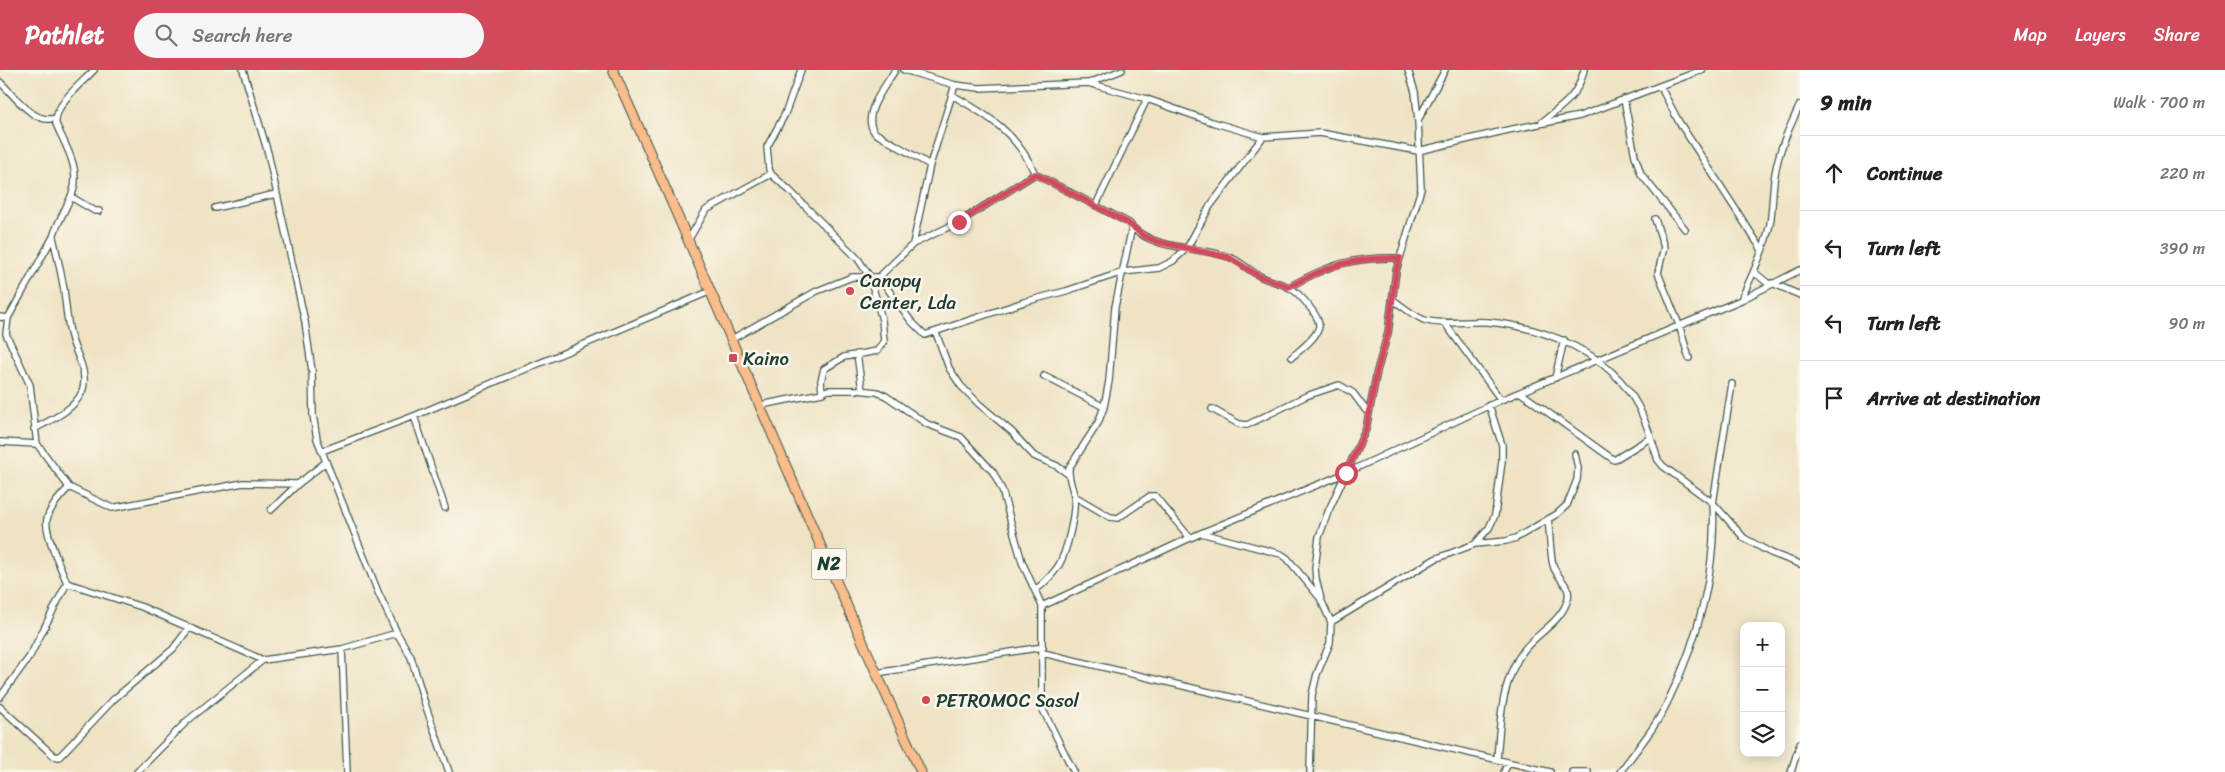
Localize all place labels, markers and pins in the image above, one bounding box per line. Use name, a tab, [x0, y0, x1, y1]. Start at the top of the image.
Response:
place label: Canopy Center, Lda	[860, 264, 957, 319]
marker: Canopy Center, Lda	[844, 285, 856, 297]
place label: Kaino	[743, 342, 789, 375]
marker: Kaino	[727, 352, 739, 364]
place label: PETROMOC Sasol	[936, 684, 1080, 717]
marker: PETROMOC Sasol	[920, 694, 932, 706]

